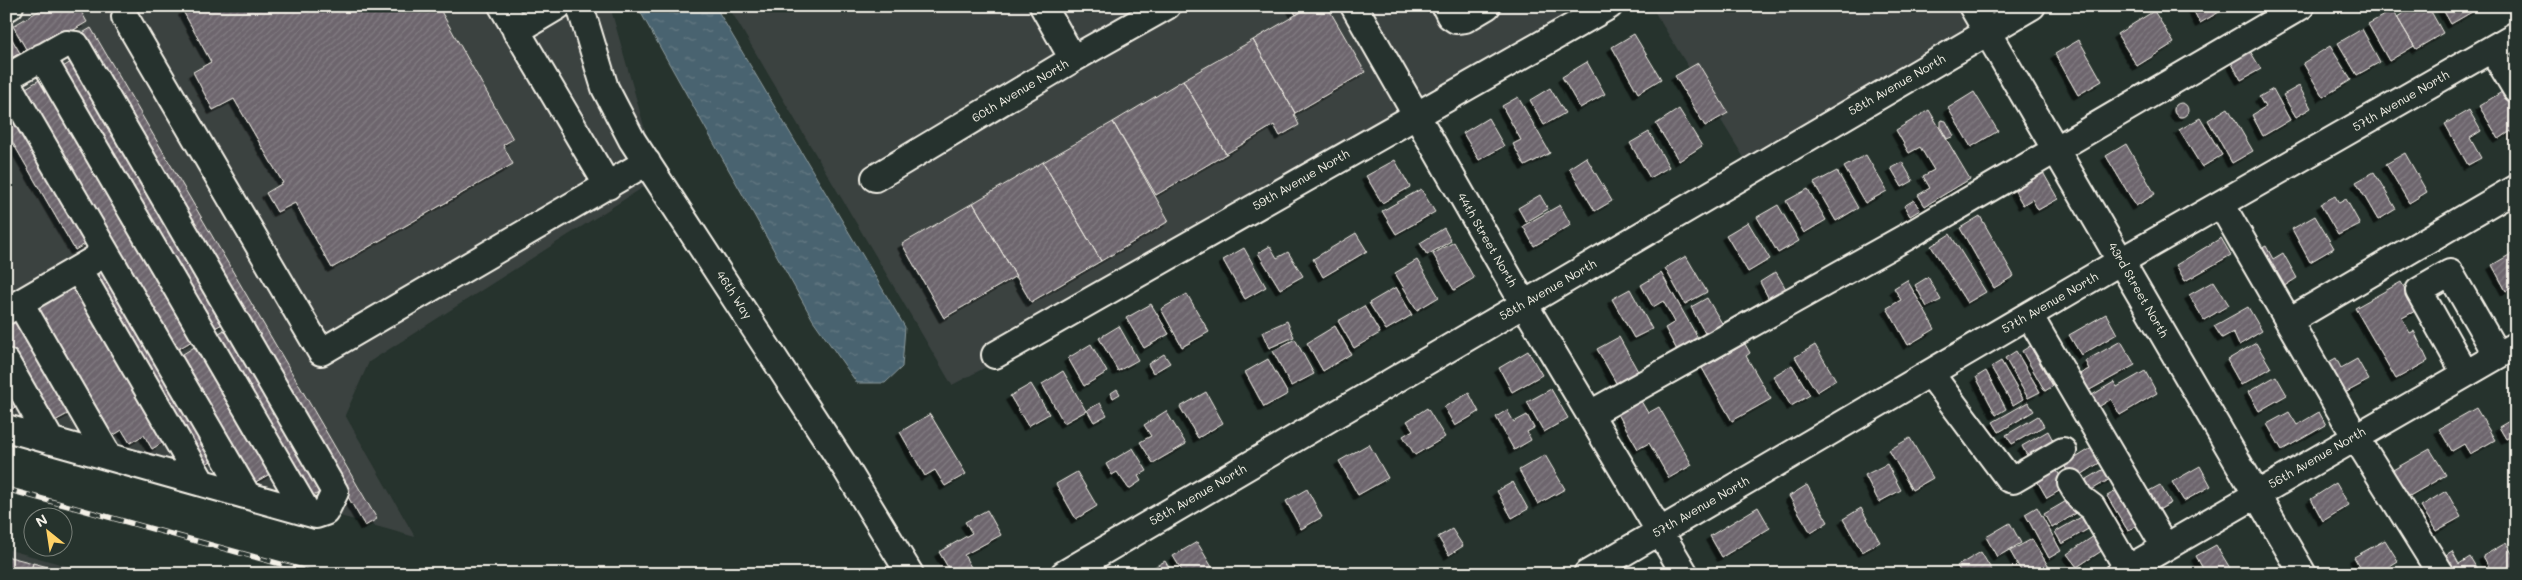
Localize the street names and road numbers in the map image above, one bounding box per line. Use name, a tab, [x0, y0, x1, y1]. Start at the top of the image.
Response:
street label: 58th Avenue North	[1845, 50, 1948, 118]
street label: 60th Avenue North	[968, 55, 1071, 125]
street label: 57th Avenue North	[2349, 66, 2452, 134]
street label: 59th Avenue North	[1249, 145, 1352, 213]
street label: 44th Street North	[1454, 190, 1521, 290]
street label: 43rd Street North	[2105, 239, 2173, 340]
street label: 58th Avenue North	[1496, 255, 1599, 323]
street label: 46th Way	[713, 267, 756, 322]
street label: 57th Avenue North	[1998, 268, 2101, 336]
street label: 56th Avenue North	[2265, 423, 2368, 491]
street label: 58th Avenue North	[1146, 460, 1249, 528]
street label: 57th Avenue North	[1649, 472, 1752, 540]

